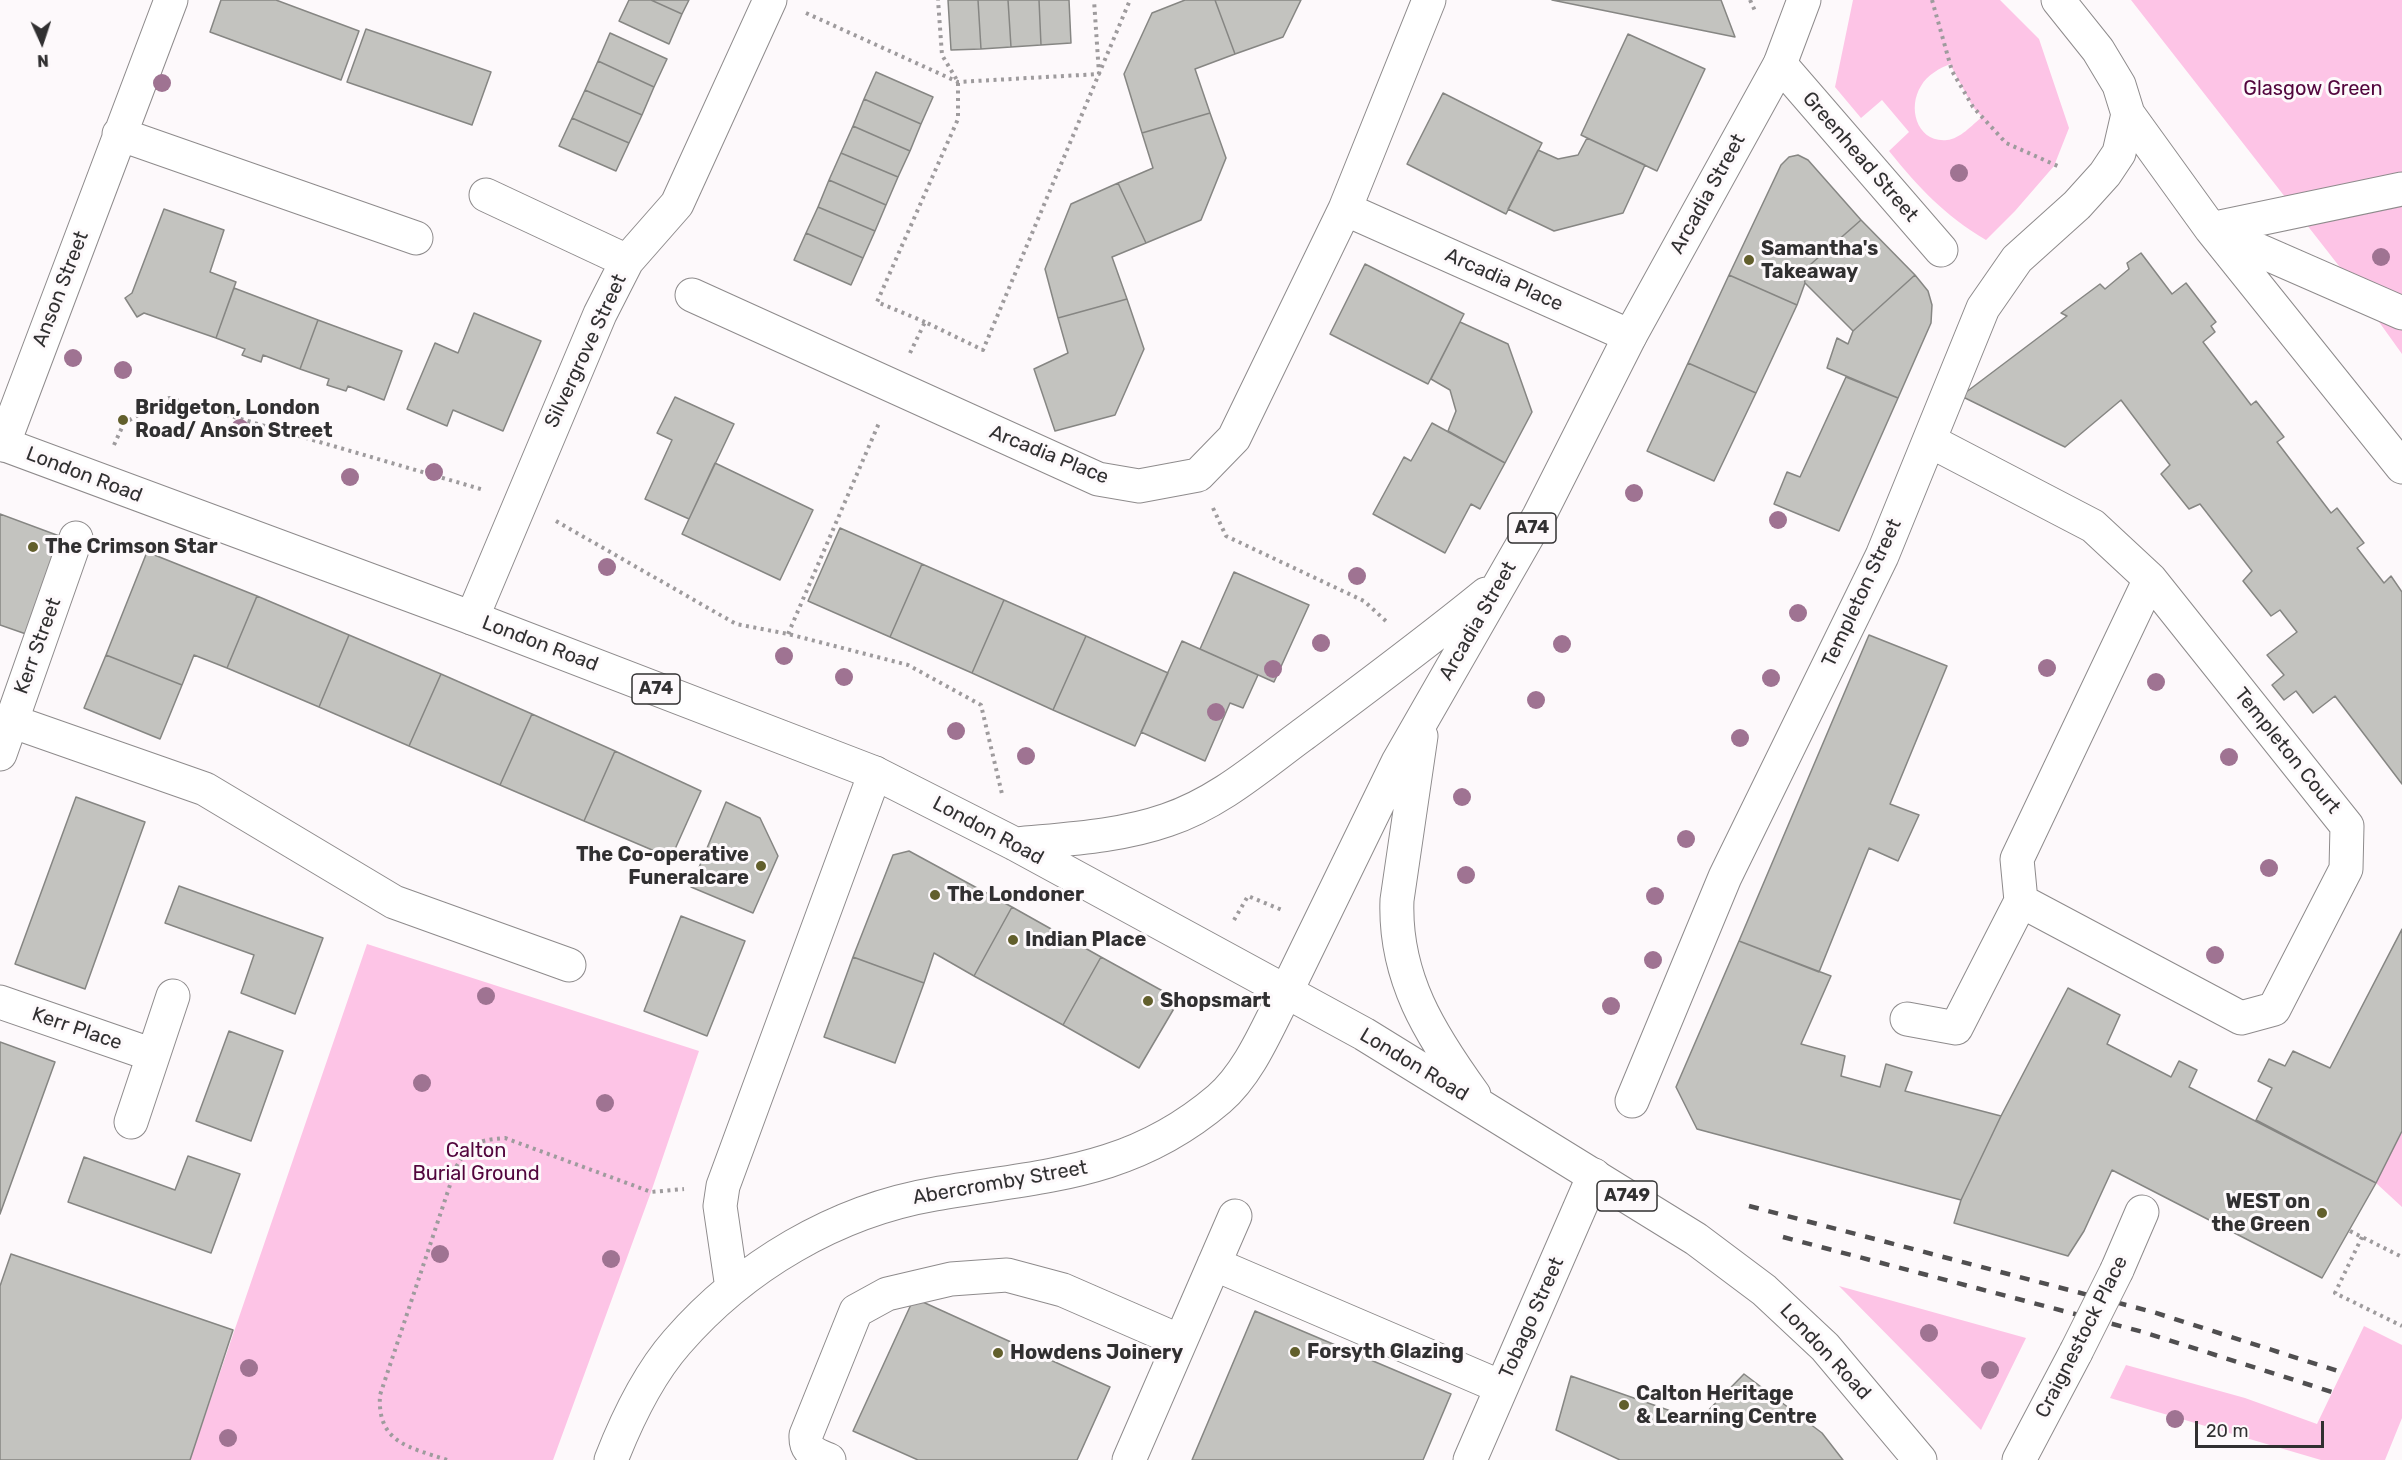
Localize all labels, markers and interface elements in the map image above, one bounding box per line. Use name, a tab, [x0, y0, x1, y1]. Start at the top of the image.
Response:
north arrow	[12, 12, 72, 72]
text: N	[37, 51, 49, 70]
park label: Glasgow Green	[2243, 77, 2383, 101]
street label: Greenhead Street	[1797, 87, 1923, 227]
street label: Arcadia Street	[1665, 130, 1751, 258]
street label: Anson Street	[28, 228, 94, 350]
place label: Samantha's Takeaway	[1761, 237, 1878, 284]
street label: Arcadia Place	[1441, 243, 1567, 317]
marker: Samantha's Takeaway	[1742, 253, 1756, 267]
street label: Silvergrove Street	[540, 270, 632, 432]
place label: Bridgeton, London Road/ Anson Street	[135, 396, 333, 443]
marker: Bridgeton, London Road/ Anson Street	[116, 413, 130, 427]
street label: Arcadia Place	[986, 420, 1112, 490]
street label: London Road	[23, 442, 145, 508]
road number: A74	[1508, 513, 1556, 543]
street label: Templeton Street	[1817, 515, 1907, 671]
place label: The Crimson Star	[45, 535, 217, 559]
marker: The Crimson Star	[26, 540, 40, 554]
street label: Arcadia Street	[1434, 557, 1522, 685]
street label: Kerr Street	[10, 595, 66, 697]
street label: London Road	[479, 611, 601, 677]
road number: A74	[632, 674, 680, 704]
street label: Templeton Court	[2229, 683, 2345, 819]
street label: London Road	[928, 792, 1048, 870]
place label: The Co-operative Funeralcare	[576, 843, 749, 890]
marker: The Co-operative Funeralcare	[754, 859, 768, 873]
place label: The Londoner	[947, 883, 1084, 907]
marker: The Londoner	[928, 888, 942, 902]
place label: Indian Place	[1025, 928, 1146, 952]
marker: Indian Place	[1006, 933, 1020, 947]
place label: Shopsmart	[1160, 989, 1271, 1013]
marker: Shopsmart	[1141, 994, 1155, 1008]
street label: Kerr Place	[29, 1002, 125, 1056]
street label: London Road	[1355, 1023, 1473, 1107]
park label: Calton Burial Ground	[412, 1139, 540, 1186]
street label: Abercromby Street	[911, 1156, 1089, 1210]
road number: A749	[1597, 1181, 1657, 1211]
place label: WEST on the Green	[2212, 1190, 2310, 1237]
marker: WEST on the Green	[2315, 1206, 2329, 1220]
street label: Craignestock Place	[2031, 1252, 2133, 1422]
street label: Tobago Street	[1495, 1254, 1569, 1382]
street label: London Road	[1774, 1299, 1876, 1405]
place label: Forsyth Glazing	[1307, 1340, 1464, 1364]
place label: Howdens Joinery	[1010, 1341, 1183, 1365]
marker: Forsyth Glazing	[1288, 1345, 1302, 1359]
marker: Howdens Joinery	[991, 1346, 1005, 1360]
place label: Calton Heritage & Learning Centre	[1636, 1382, 1817, 1429]
marker: Calton Heritage & Learning Centre	[1617, 1398, 1631, 1412]
scale bar	[2198, 1409, 2327, 1447]
text: 20 m	[2206, 1420, 2248, 1442]

